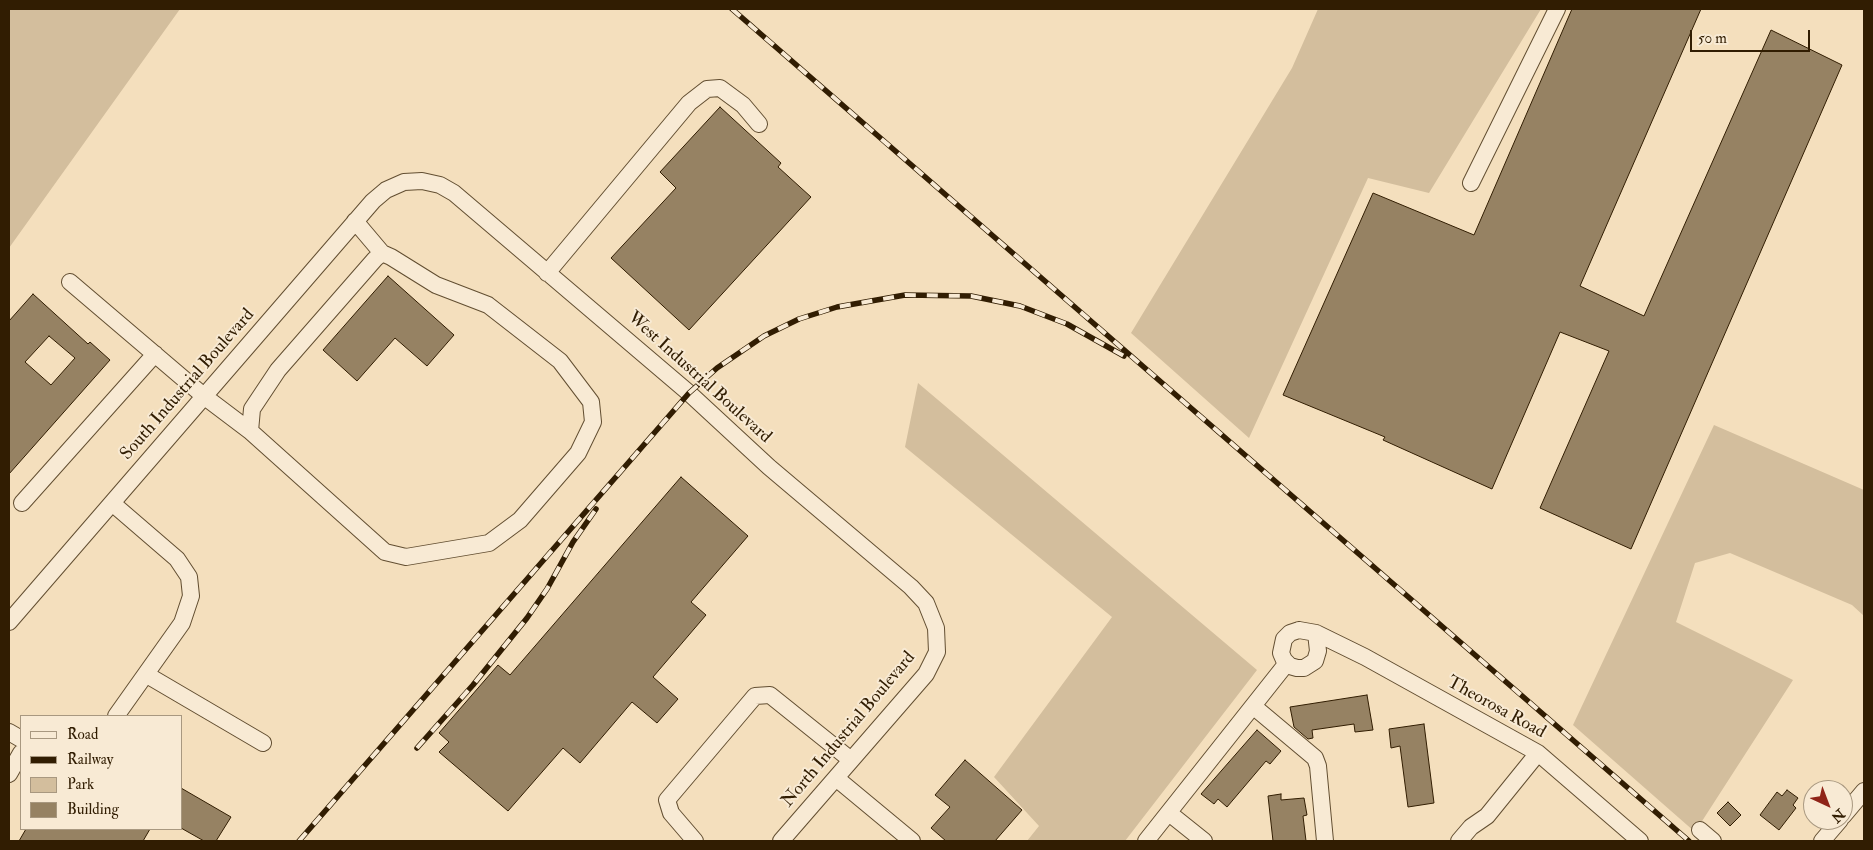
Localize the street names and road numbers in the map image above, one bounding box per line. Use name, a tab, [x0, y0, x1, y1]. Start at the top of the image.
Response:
street label: South Industrial Boulevard	[116, 305, 260, 465]
street label: West Industrial Boulevard	[623, 308, 775, 448]
street label: North Industrial Boulevard	[778, 648, 920, 812]
street label: Theorosa Road	[1443, 672, 1549, 744]

